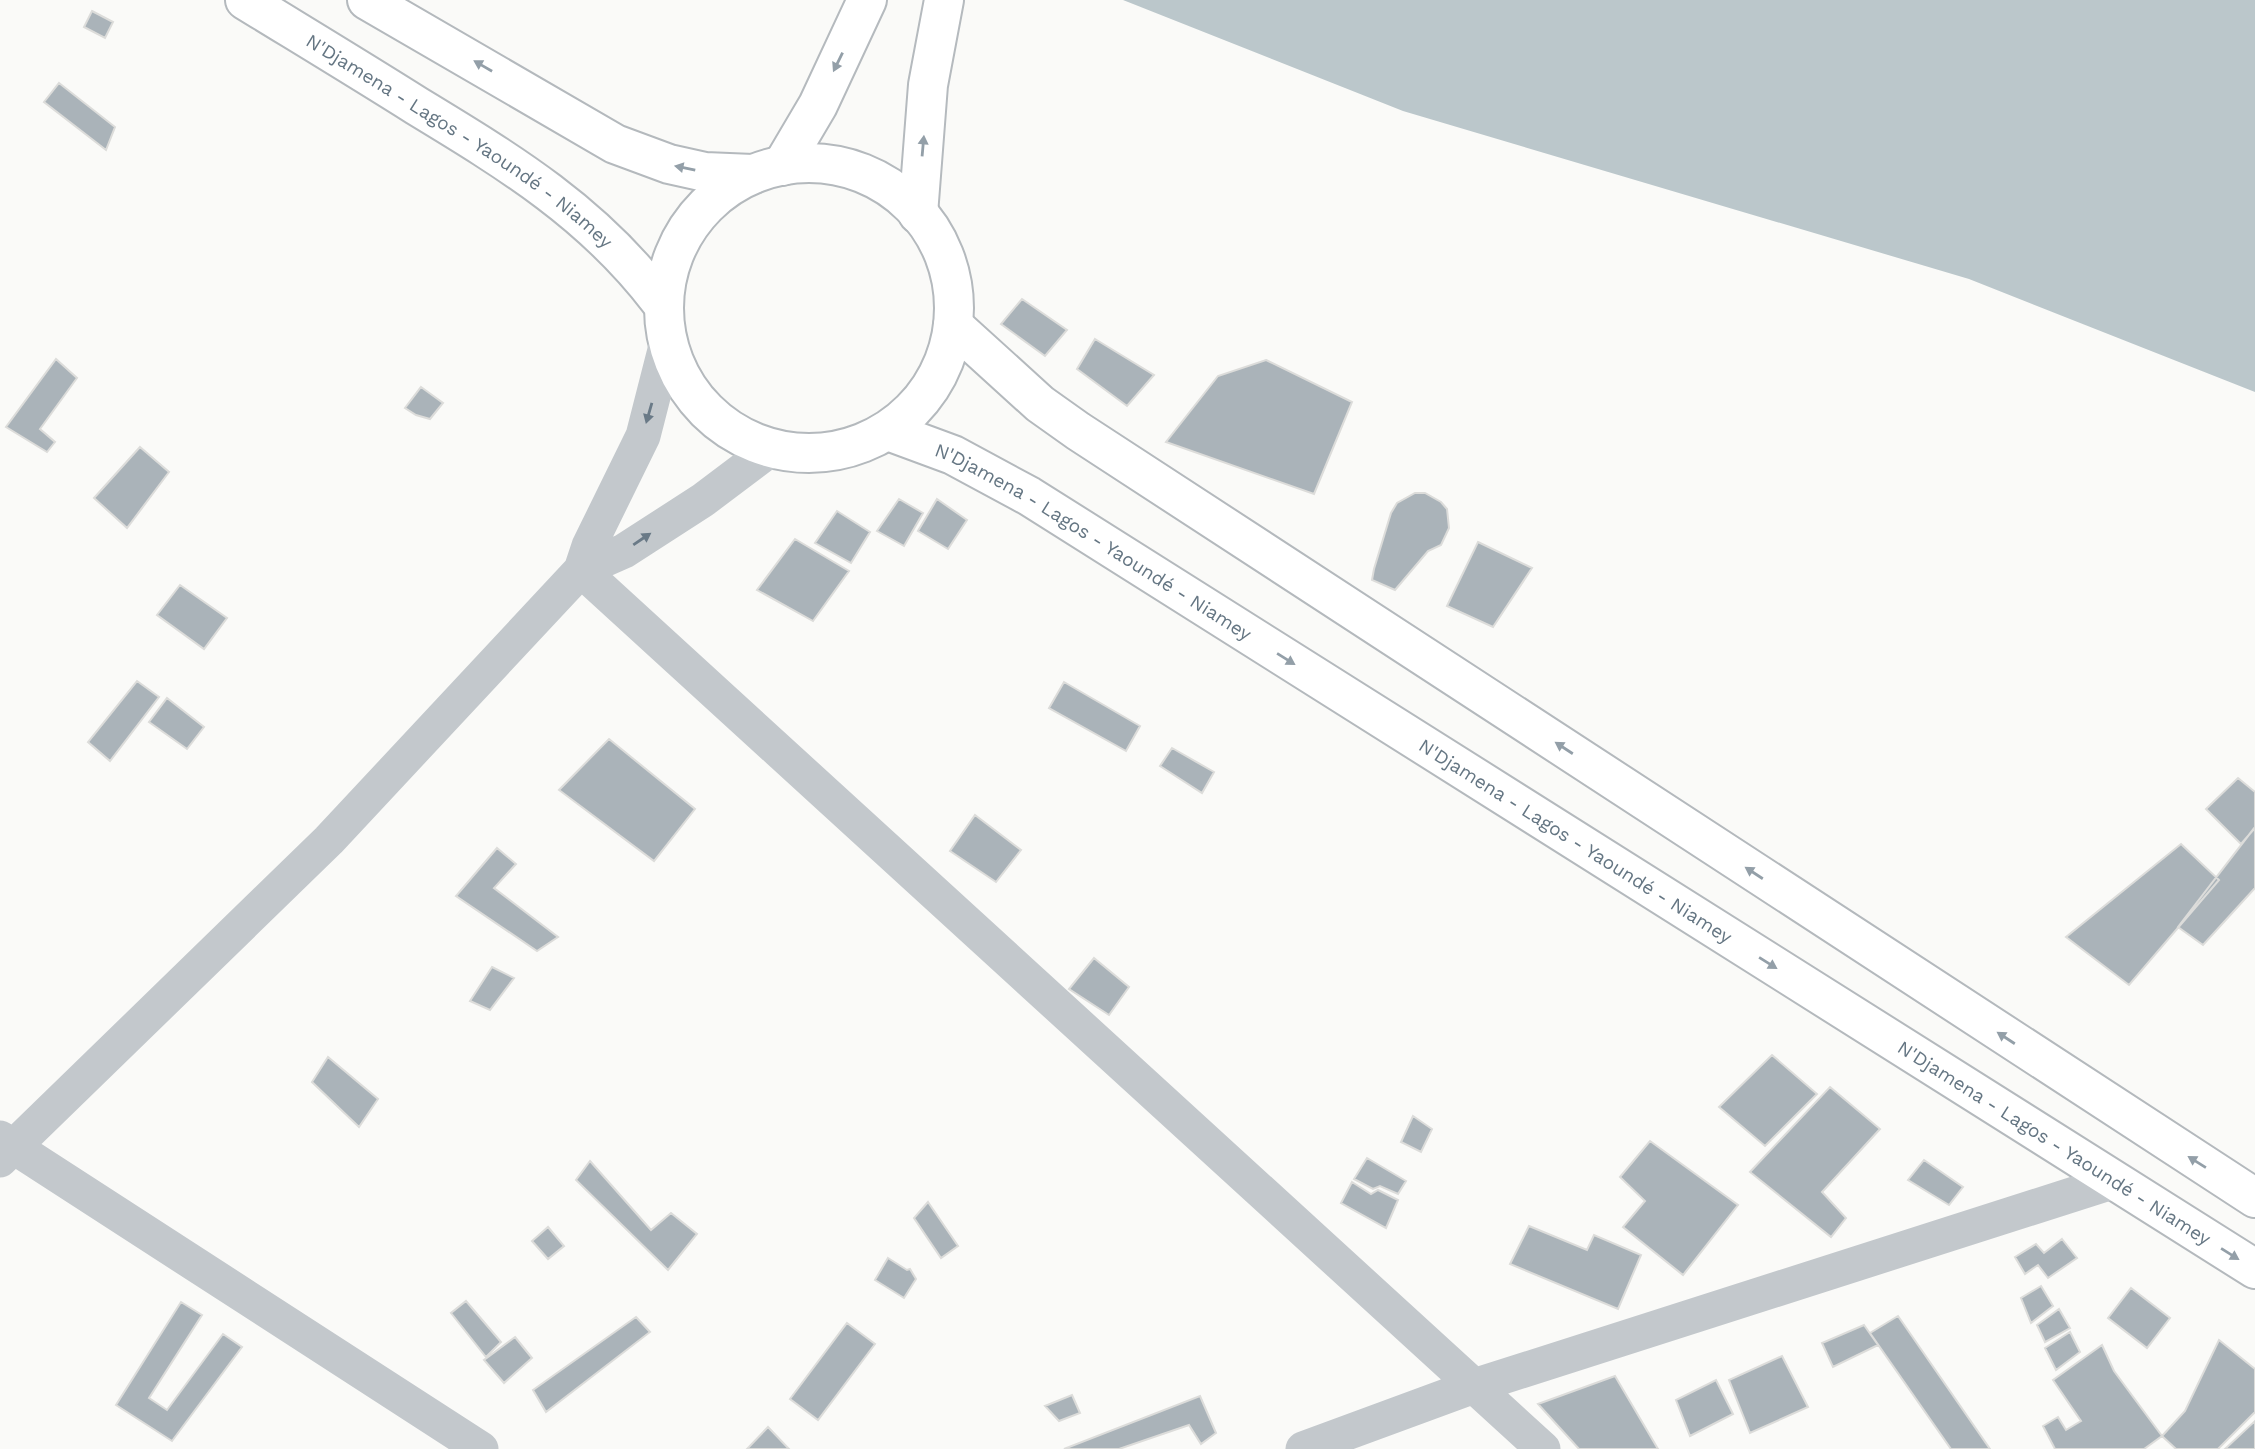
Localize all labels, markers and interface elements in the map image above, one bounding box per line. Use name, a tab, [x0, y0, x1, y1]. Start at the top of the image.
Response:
street label: N'Djamena - Lagos - Yaoundé - Niamey	[302, 29, 618, 253]
one-way arrow	[833, 52, 844, 72]
one-way arrow	[474, 60, 493, 72]
one-way arrow	[918, 134, 929, 156]
one-way arrow	[674, 162, 696, 173]
one-way arrow	[644, 402, 654, 423]
street label: N'Djamena - Lagos - Yaoundé - Niamey	[932, 438, 1256, 645]
one-way arrow	[633, 532, 651, 546]
one-way arrow	[1276, 652, 1295, 665]
street label: N'Djamena - Lagos - Yaoundé - Niamey	[1415, 733, 1737, 948]
one-way arrow	[1554, 742, 1574, 755]
one-way arrow	[1745, 867, 1764, 880]
one-way arrow	[1759, 957, 1778, 970]
one-way arrow	[1996, 1031, 2016, 1044]
street label: N'Djamena - Lagos - Yaoundé - Niamey	[1894, 1035, 2216, 1250]
one-way arrow	[2187, 1155, 2206, 1168]
one-way arrow	[2221, 1247, 2240, 1260]

